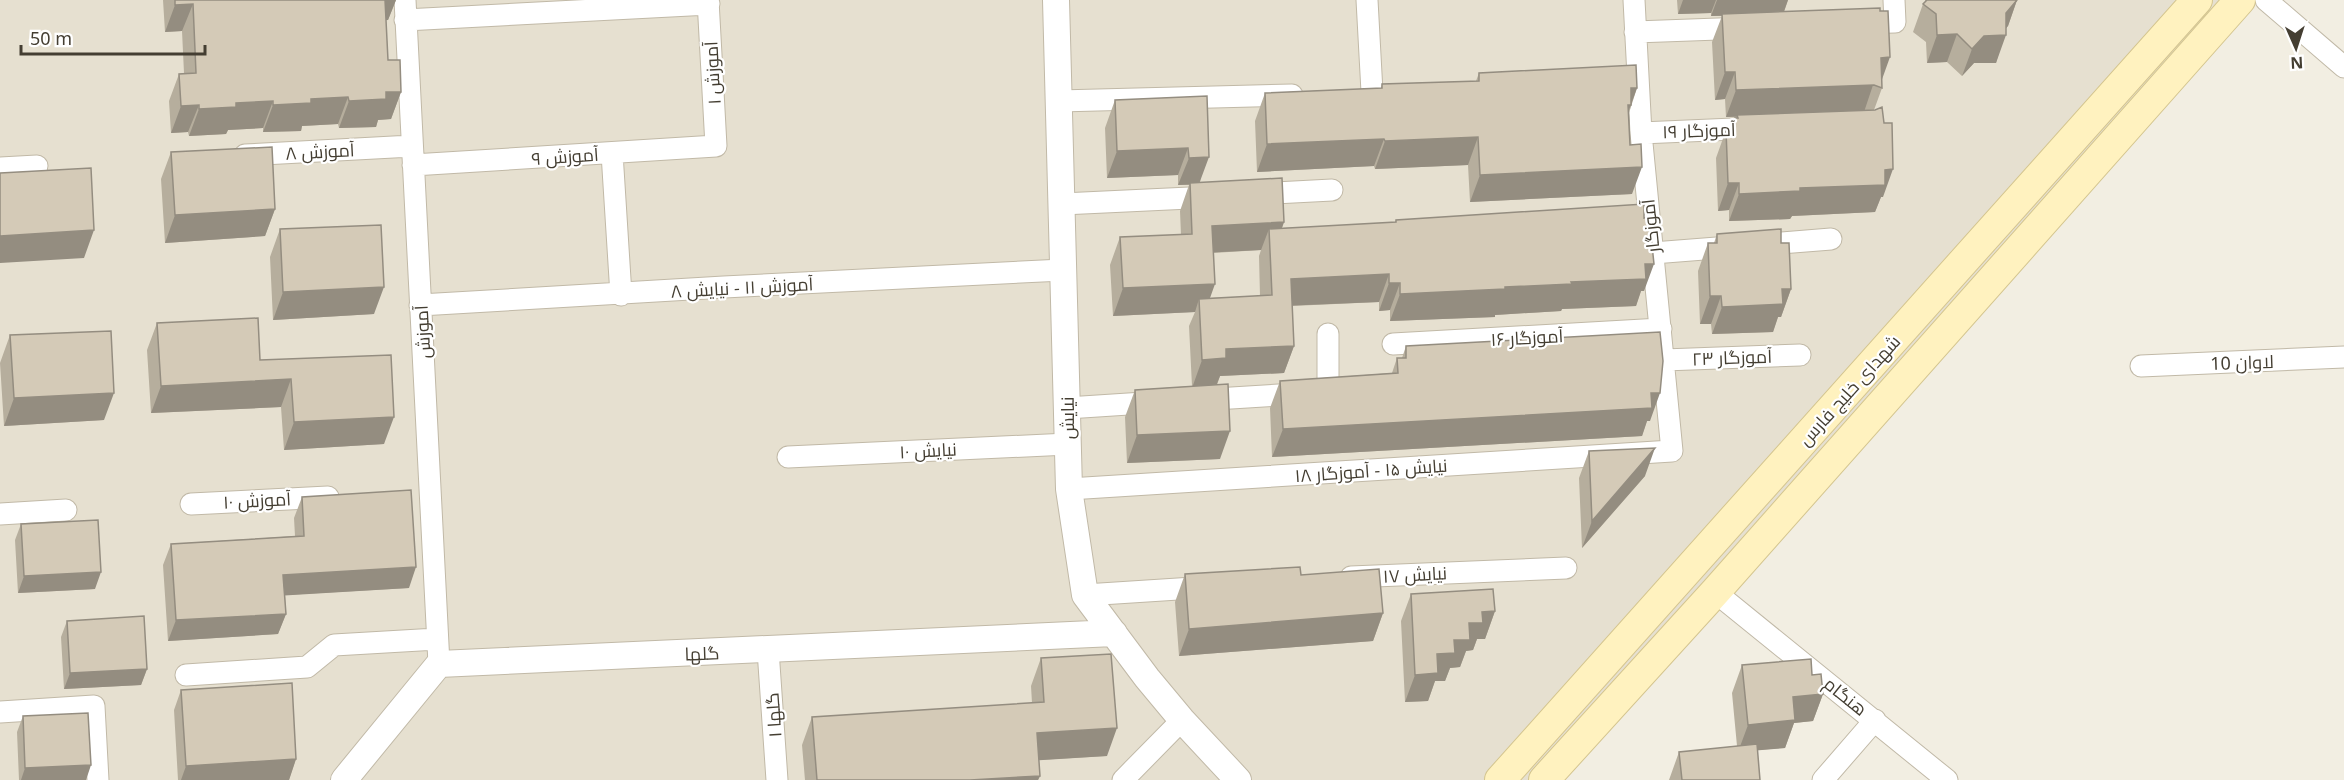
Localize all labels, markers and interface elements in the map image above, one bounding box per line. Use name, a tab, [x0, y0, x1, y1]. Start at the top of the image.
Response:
scale bar	[21, 18, 206, 56]
north arrow	[2266, 18, 2326, 78]
text: 50 m	[30, 26, 72, 50]
street label: آموزش ۱	[698, 40, 726, 105]
text: N	[2290, 52, 2304, 74]
street label: آموزگار ۱۹	[1662, 117, 1736, 143]
street label: آموزش ۸	[285, 137, 355, 165]
street label: آموزش ۹	[531, 142, 600, 170]
street label: آموزگار	[1635, 198, 1665, 255]
street label: آموزش ۱۱ - نیایش ۸	[670, 271, 814, 303]
street label: آموزش	[409, 305, 435, 359]
street label: آموزگار ۱۶	[1490, 323, 1564, 351]
street label: شهدای خلیج فارس	[1793, 329, 1906, 451]
street label: آموزگار ۲۳	[1692, 344, 1773, 370]
street label: لاوان 10	[2210, 349, 2274, 375]
street label: نیایش	[1055, 396, 1079, 440]
street label: نیایش ۱۰	[899, 437, 957, 463]
street label: نیایش ۱۵ - آموزگار ۱۸	[1294, 453, 1448, 487]
street label: آموزش ۱۰	[222, 486, 292, 514]
street label: نیایش ۱۷	[1382, 560, 1448, 588]
street label: گلها	[684, 640, 720, 666]
street label: هنگام	[1819, 671, 1873, 722]
street label: گلها ۱	[759, 692, 787, 738]

